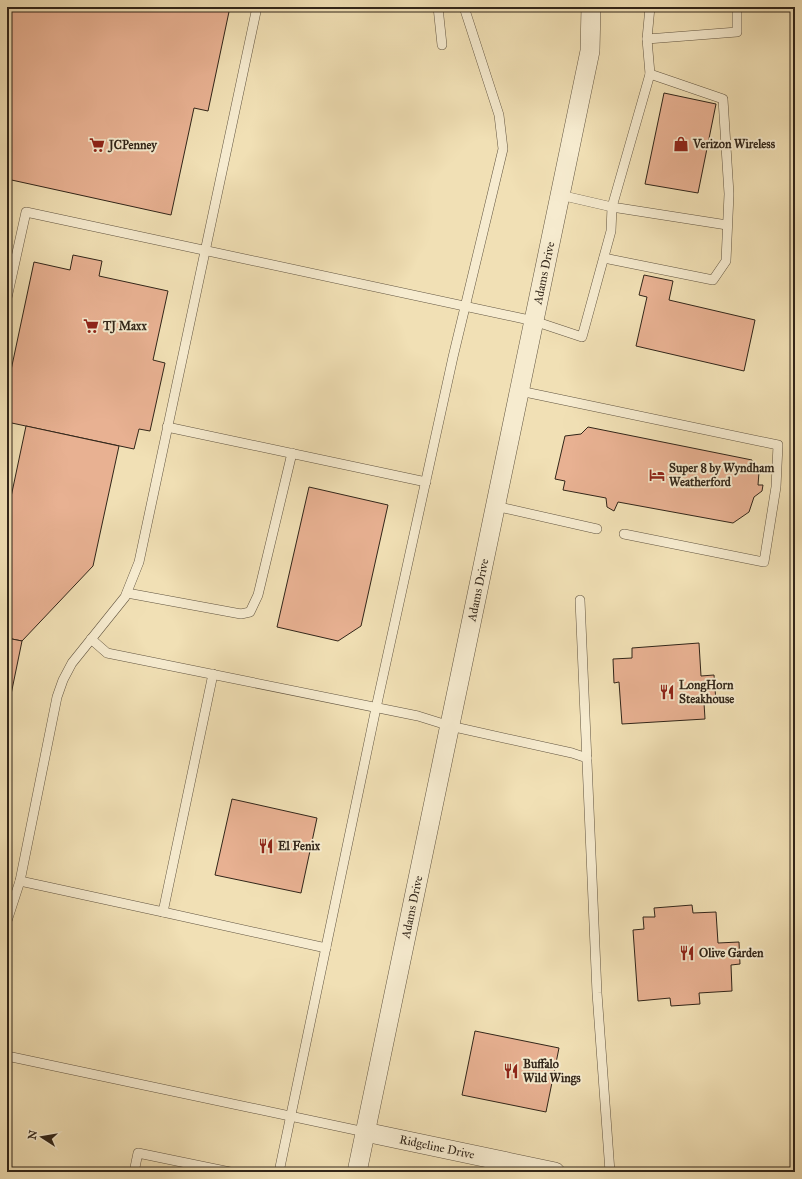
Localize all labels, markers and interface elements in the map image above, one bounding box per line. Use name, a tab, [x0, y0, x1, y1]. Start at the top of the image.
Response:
shop icon: Verizon Wireless	[672, 135, 690, 153]
supermarket icon: JCPenney	[88, 136, 106, 154]
place label: Verizon Wireless	[692, 137, 776, 151]
place label: JCPenney	[107, 138, 158, 153]
street label: Adams Drive	[530, 240, 557, 307]
supermarket icon: TJ Maxx	[82, 317, 100, 335]
place label: TJ Maxx	[102, 319, 147, 334]
place label: Super 8 by Wyndham Weatherford	[669, 461, 775, 489]
hotel icon: Super 8 by Wyndham Weatherford	[648, 466, 666, 484]
street label: Adams Drive	[464, 557, 491, 624]
place label: LongHorn Steakhouse	[679, 678, 734, 706]
restaurant icon: LongHorn Steakhouse	[658, 683, 676, 701]
restaurant icon: El Fenix	[257, 837, 275, 855]
place label: El Fenix	[278, 839, 321, 853]
street label: Adams Drive	[398, 874, 425, 941]
restaurant icon: Olive Garden	[678, 944, 696, 962]
place label: Olive Garden	[699, 946, 764, 960]
place label: Buffalo Wild Wings	[523, 1057, 581, 1086]
restaurant icon: Buffalo Wild Wings	[502, 1062, 520, 1080]
north arrow	[22, 1117, 62, 1157]
text: N	[25, 1128, 40, 1141]
street label: Ridgeline Drive	[398, 1132, 476, 1163]

